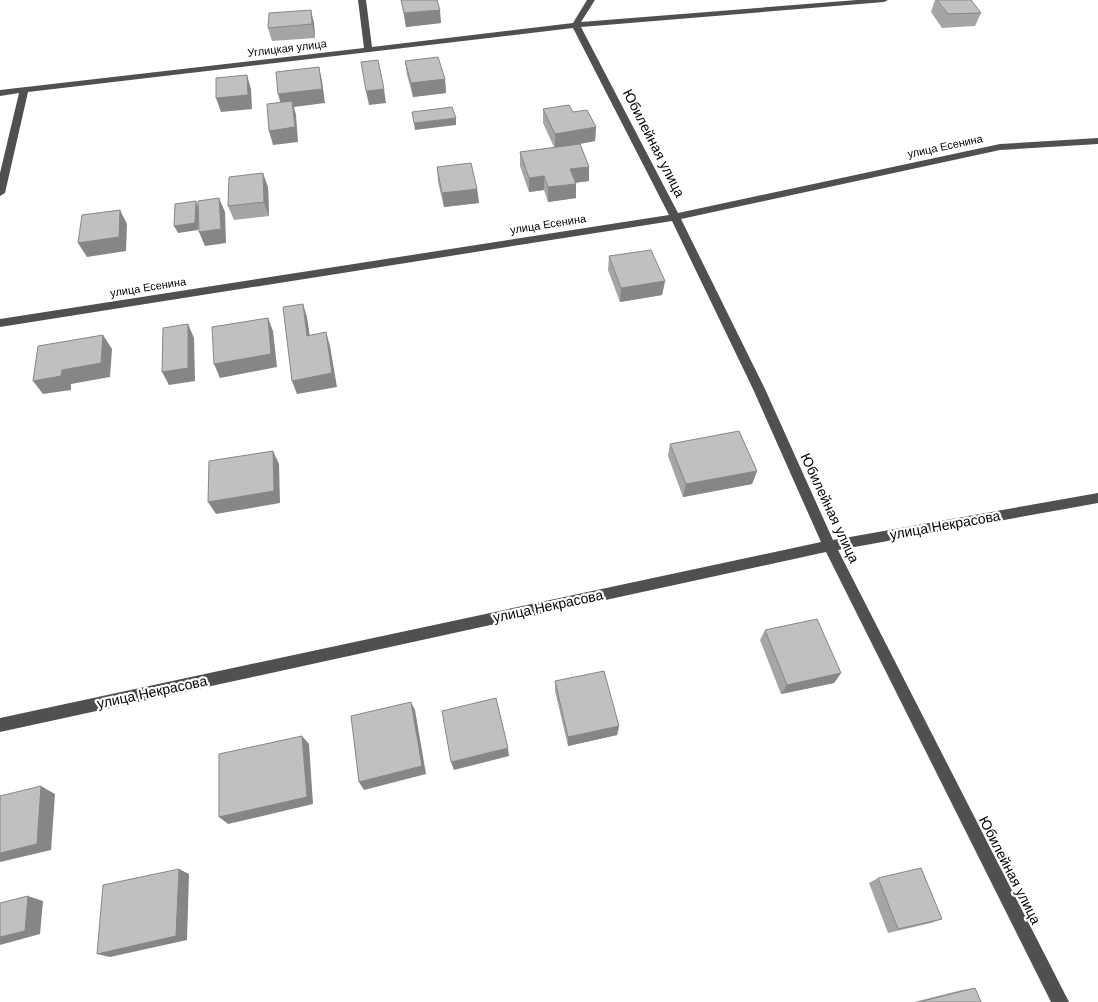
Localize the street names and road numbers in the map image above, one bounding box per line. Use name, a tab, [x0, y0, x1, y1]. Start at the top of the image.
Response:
street label: Углицкая улица	[247, 37, 328, 59]
street label: Юбилейная улица	[620, 86, 688, 200]
street label: улица Есенина	[906, 132, 985, 160]
street label: улица Есенина	[509, 212, 588, 236]
street label: улица Есенина	[109, 275, 188, 299]
street label: Юбилейная улица	[798, 451, 863, 566]
street label: улица Некрасова	[888, 507, 1002, 543]
street label: улица Некрасова	[492, 586, 605, 625]
street label: улица Некрасова	[96, 672, 209, 711]
street label: Юбилейная улица	[976, 813, 1044, 927]

